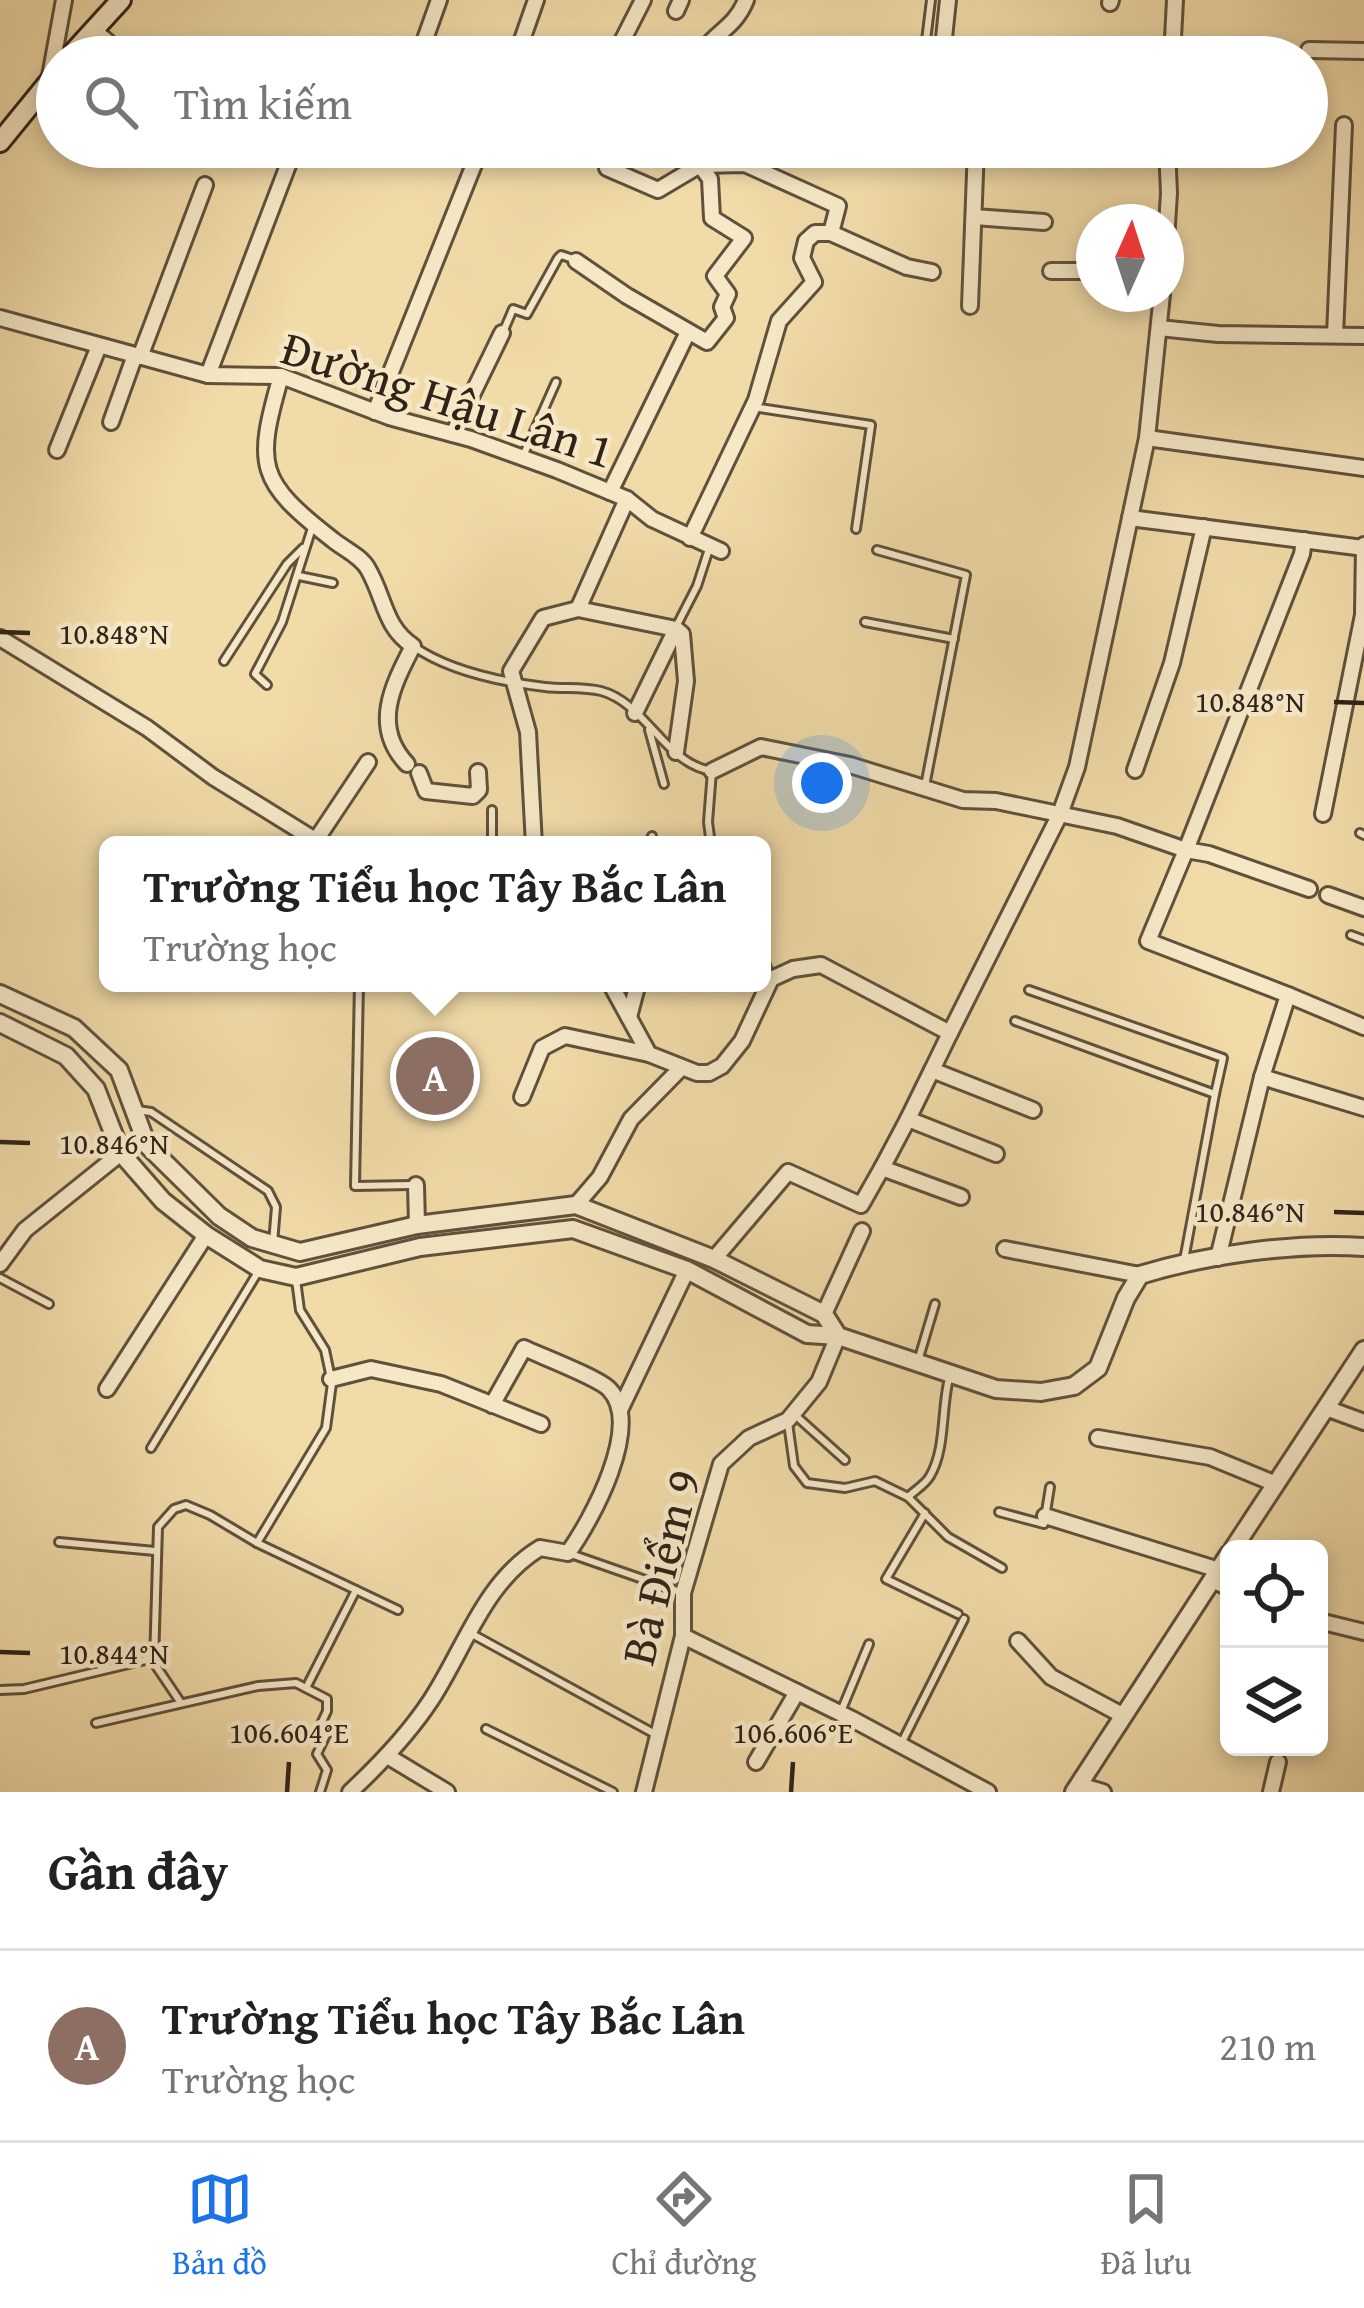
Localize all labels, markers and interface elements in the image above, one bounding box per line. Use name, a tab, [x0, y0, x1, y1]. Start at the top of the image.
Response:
search box	[36, 36, 1328, 168]
icon: search	[78, 69, 144, 135]
text: Tìm kiếm	[174, 70, 352, 135]
north arrow	[1076, 204, 1184, 312]
street label: Đường Hậu Lân 1	[273, 311, 623, 486]
text: 10.848°N	[59, 611, 169, 655]
text: 10.848°N	[1195, 679, 1305, 723]
your location	[792, 753, 852, 813]
popup	[99, 836, 771, 992]
text: Trường Tiểu học Tây Bắc Lân	[144, 853, 726, 918]
text: Trường học	[144, 918, 337, 975]
pin: A	[396, 1031, 474, 1121]
text: 10.846°N	[59, 1121, 169, 1165]
text: 10.846°N	[1195, 1189, 1305, 1233]
street label: Bà Điểm 9	[601, 1462, 718, 1672]
map controls	[1220, 1540, 1328, 1756]
button: locate	[1220, 1540, 1328, 1648]
text: 10.844°N	[59, 1631, 169, 1675]
button: layers	[1220, 1648, 1328, 1756]
text: 106.604°E	[229, 1710, 349, 1754]
text: 106.606°E	[733, 1710, 853, 1754]
text: Gần đây	[48, 1833, 228, 1908]
text: Trường Tiểu học Tây Bắc Lân	[162, 1985, 745, 2050]
text: A	[75, 2017, 99, 2074]
text: 210 m	[1219, 2017, 1316, 2074]
text: Trường học	[162, 2050, 355, 2107]
tab: Bản đồ	[172, 2166, 267, 2286]
tab: Chỉ đường	[611, 2166, 756, 2286]
tab: Đã lưu	[1101, 2166, 1192, 2286]

